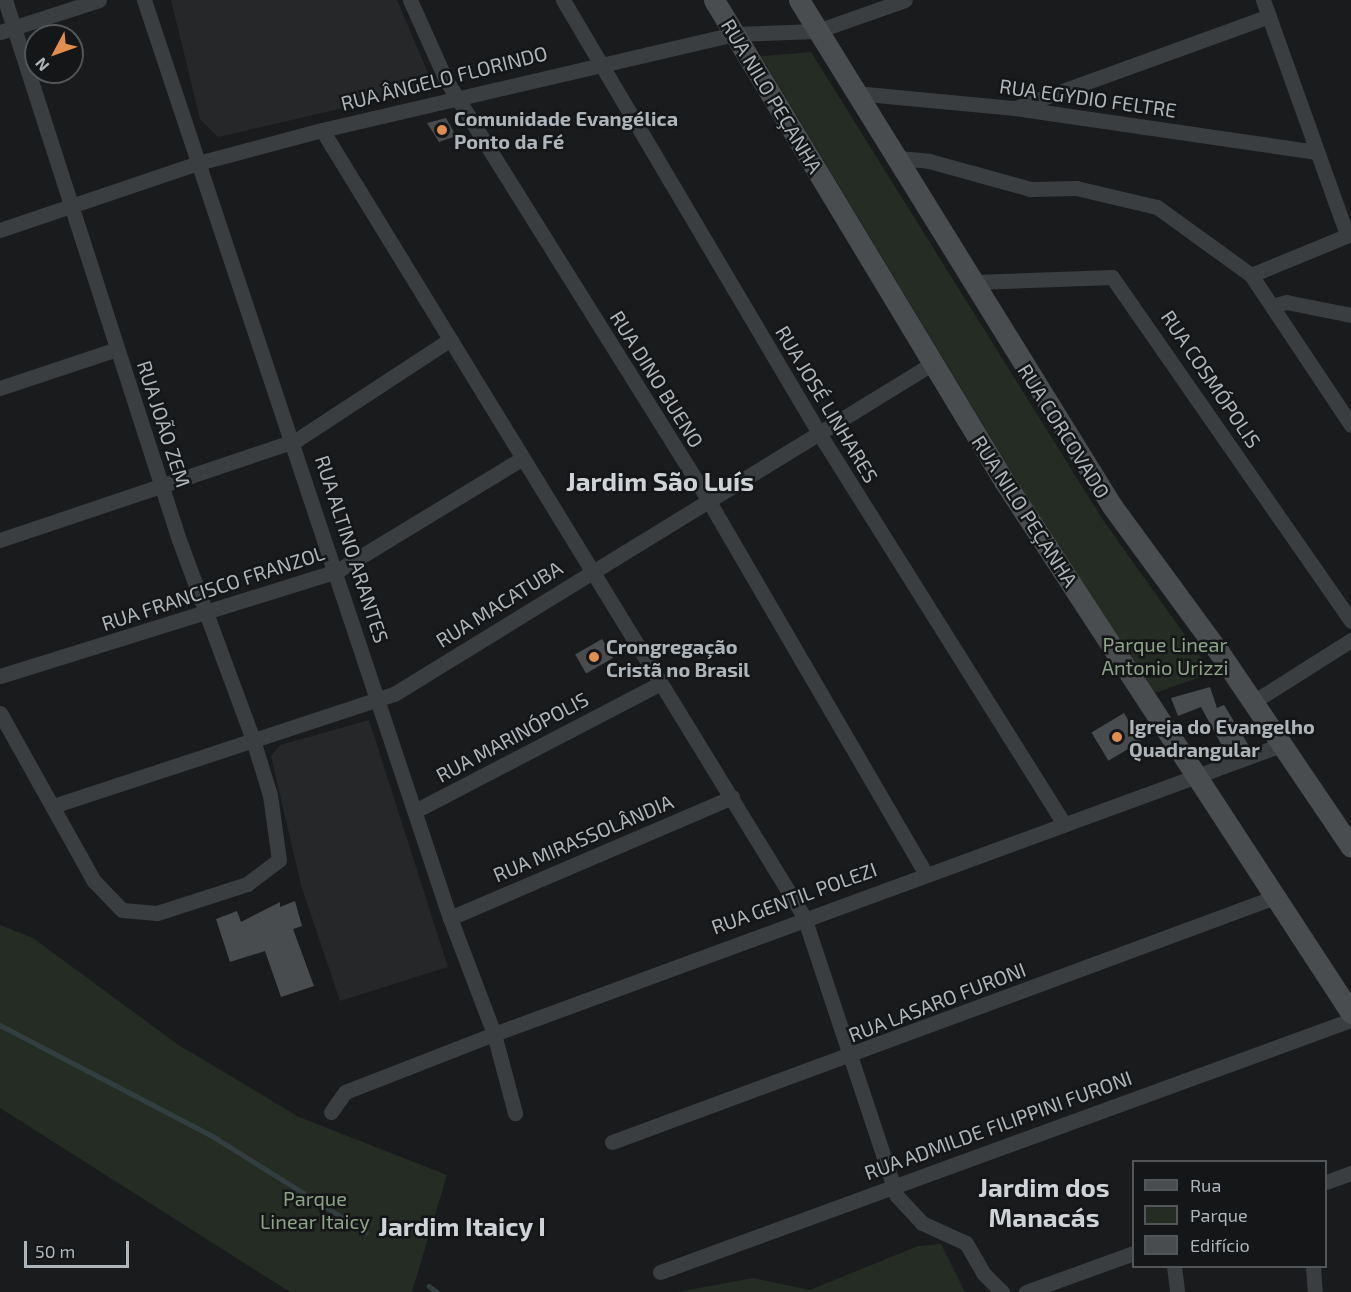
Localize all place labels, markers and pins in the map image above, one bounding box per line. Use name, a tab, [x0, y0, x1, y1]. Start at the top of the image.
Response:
place label: Comunidade Evangélica Ponto da Fé	[454, 106, 678, 153]
marker: Comunidade Evangélica Ponto da Fé	[435, 123, 449, 137]
place label: Crongregação Cristã no Brasil	[606, 634, 750, 681]
marker: Crongregação Cristã no Brasil	[587, 650, 601, 664]
place label: Igreja do Evangelho Quadrangular	[1129, 714, 1315, 761]
marker: Igreja do Evangelho Quadrangular	[1110, 730, 1124, 744]

